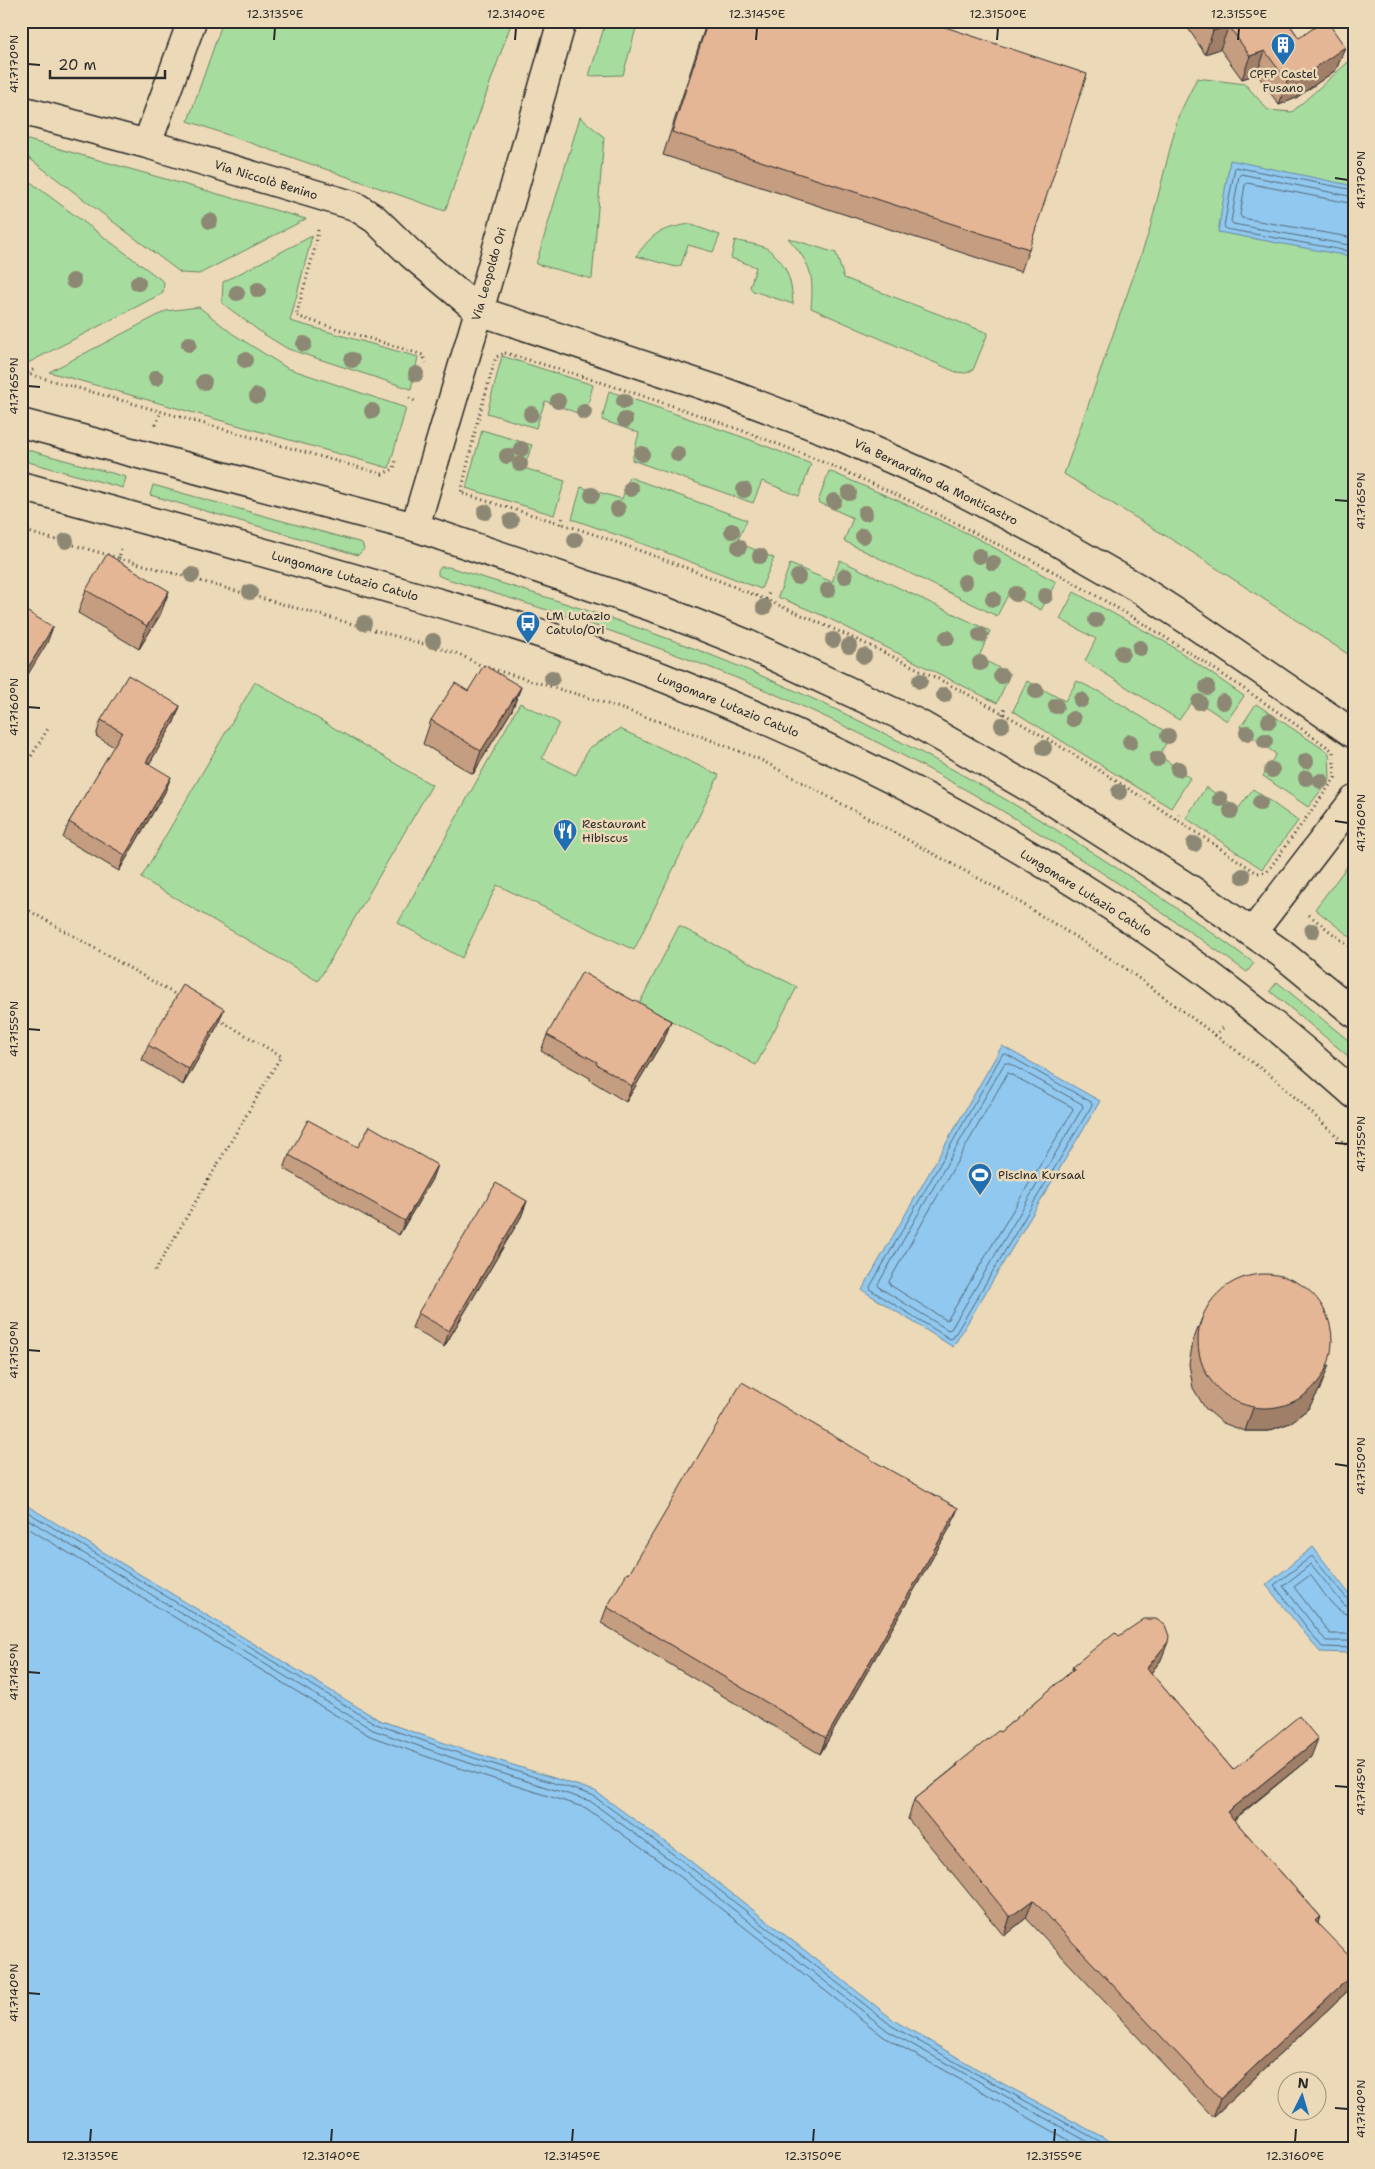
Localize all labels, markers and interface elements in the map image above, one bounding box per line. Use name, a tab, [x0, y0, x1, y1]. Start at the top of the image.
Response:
text: 12.3135°E	[247, 6, 303, 22]
text: 12.3140°E	[487, 6, 545, 22]
text: 12.3145°E	[729, 6, 785, 22]
text: 12.3150°E	[969, 6, 1027, 22]
text: 12.3155°E	[1211, 6, 1267, 22]
building icon: CPFP Castel Fusano	[1270, 32, 1296, 66]
text: 41.7170°N	[6, 35, 22, 93]
scale bar	[50, 48, 165, 80]
text: 20 m	[58, 55, 97, 75]
place label: CPFP Castel Fusano	[1249, 66, 1317, 96]
text: 41.7170°N	[1353, 151, 1369, 209]
street label: Via Niccolò Benino	[212, 157, 320, 203]
street label: Via Leopoldo Ori	[468, 225, 510, 323]
text: 41.7165°N	[6, 357, 22, 415]
street label: Via Bernardino da Monticastro	[851, 435, 1021, 529]
text: 41.7165°N	[1353, 472, 1369, 530]
street label: Lungomare Lutazio Catulo	[270, 547, 420, 605]
place label: LM Lutazio Catulo/Ori	[546, 608, 611, 638]
bus stop icon: LM Lutazio Catulo/Ori	[515, 610, 541, 644]
street label: Lungomare Lutazio Catulo	[654, 669, 802, 741]
text: 41.7160°N	[6, 678, 22, 736]
text: 41.7160°N	[1353, 794, 1369, 852]
place label: Restaurant Hibiscus	[582, 816, 646, 846]
restaurant icon: Restaurant Hibiscus	[552, 818, 578, 852]
street label: Lungomare Lutazio Catulo	[1017, 846, 1155, 940]
text: 41.7155°N	[6, 1001, 22, 1057]
text: 41.7155°N	[1353, 1116, 1369, 1172]
sports icon: Piscina Kursaal	[967, 1162, 993, 1196]
place label: Piscina Kursaal	[998, 1167, 1085, 1183]
text: 41.7150°N	[6, 1321, 22, 1379]
text: 41.7150°N	[1353, 1437, 1369, 1495]
text: 41.7145°N	[6, 1643, 22, 1701]
text: 41.7145°N	[1353, 1758, 1369, 1816]
text: 41.7140°N	[6, 1964, 22, 2022]
north arrow	[1278, 2072, 1328, 2122]
text: N	[1297, 2074, 1309, 2092]
text: 41.7140°N	[1353, 2080, 1369, 2138]
text: 12.3135°E	[62, 2148, 118, 2164]
text: 12.3140°E	[302, 2148, 360, 2164]
text: 12.3145°E	[544, 2148, 600, 2164]
text: 12.3150°E	[784, 2148, 842, 2164]
text: 12.3155°E	[1026, 2148, 1082, 2164]
text: 12.3160°E	[1266, 2148, 1324, 2164]

